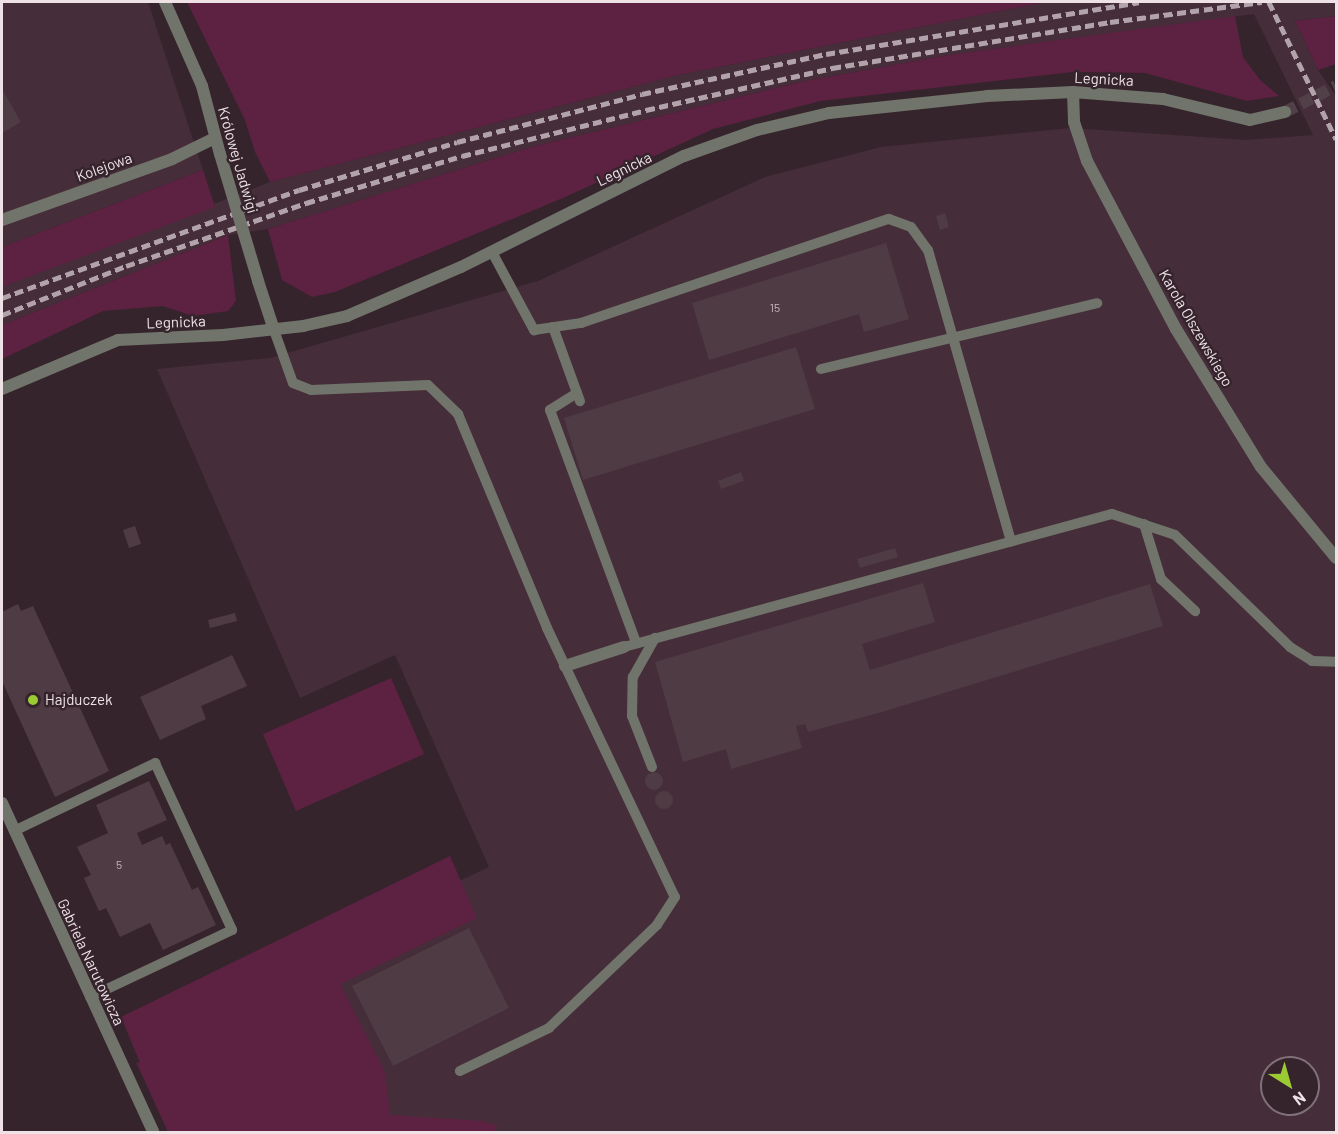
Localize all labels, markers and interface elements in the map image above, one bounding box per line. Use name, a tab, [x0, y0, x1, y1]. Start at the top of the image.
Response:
street label: Legnicka	[1074, 68, 1134, 90]
street label: Królowej Jadwigi	[214, 105, 262, 215]
street label: Legnicka	[593, 148, 655, 190]
street label: Kolejowa	[73, 149, 135, 185]
street label: Karola Olszewskiego	[1155, 266, 1237, 390]
house number: 15	[770, 301, 780, 315]
street label: Legnicka	[146, 312, 206, 332]
place label: Hajduczek	[45, 691, 112, 709]
marker: Hajduczek	[26, 693, 40, 707]
house number: 5	[116, 858, 122, 872]
street label: Gabriela Narutowicza	[54, 896, 128, 1028]
north arrow	[1260, 1056, 1320, 1116]
text: N	[1290, 1088, 1310, 1110]

